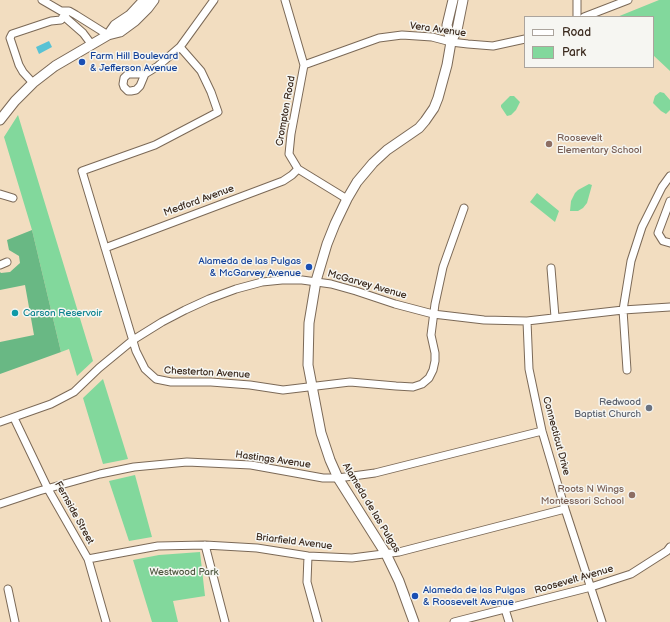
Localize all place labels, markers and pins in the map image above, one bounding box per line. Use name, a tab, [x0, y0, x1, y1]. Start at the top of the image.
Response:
place label: Farm Hill Boulevard & Jefferson Avenue	[90, 50, 178, 74]
marker: Farm Hill Boulevard & Jefferson Avenue	[77, 57, 87, 67]
place label: Roosevelt Elementary School	[557, 132, 642, 156]
marker: Roosevelt Elementary School	[544, 139, 554, 149]
place label: Alameda de las Pulgas & McGarvey Avenue	[199, 255, 301, 278]
marker: Alameda de las Pulgas & McGarvey Avenue	[304, 262, 314, 272]
place label: Carson Reservoir	[23, 307, 102, 319]
marker: Carson Reservoir	[10, 308, 20, 318]
place label: Redwood Baptist Church	[574, 396, 641, 420]
marker: Redwood Baptist Church	[644, 403, 654, 413]
place label: Roots N Wings Montessori School	[541, 483, 624, 506]
marker: Roots N Wings Montessori School	[627, 490, 637, 500]
place label: Alameda de las Pulgas & Roosevelt Avenue	[423, 584, 525, 608]
marker: Alameda de las Pulgas & Roosevelt Avenue	[410, 591, 420, 601]

